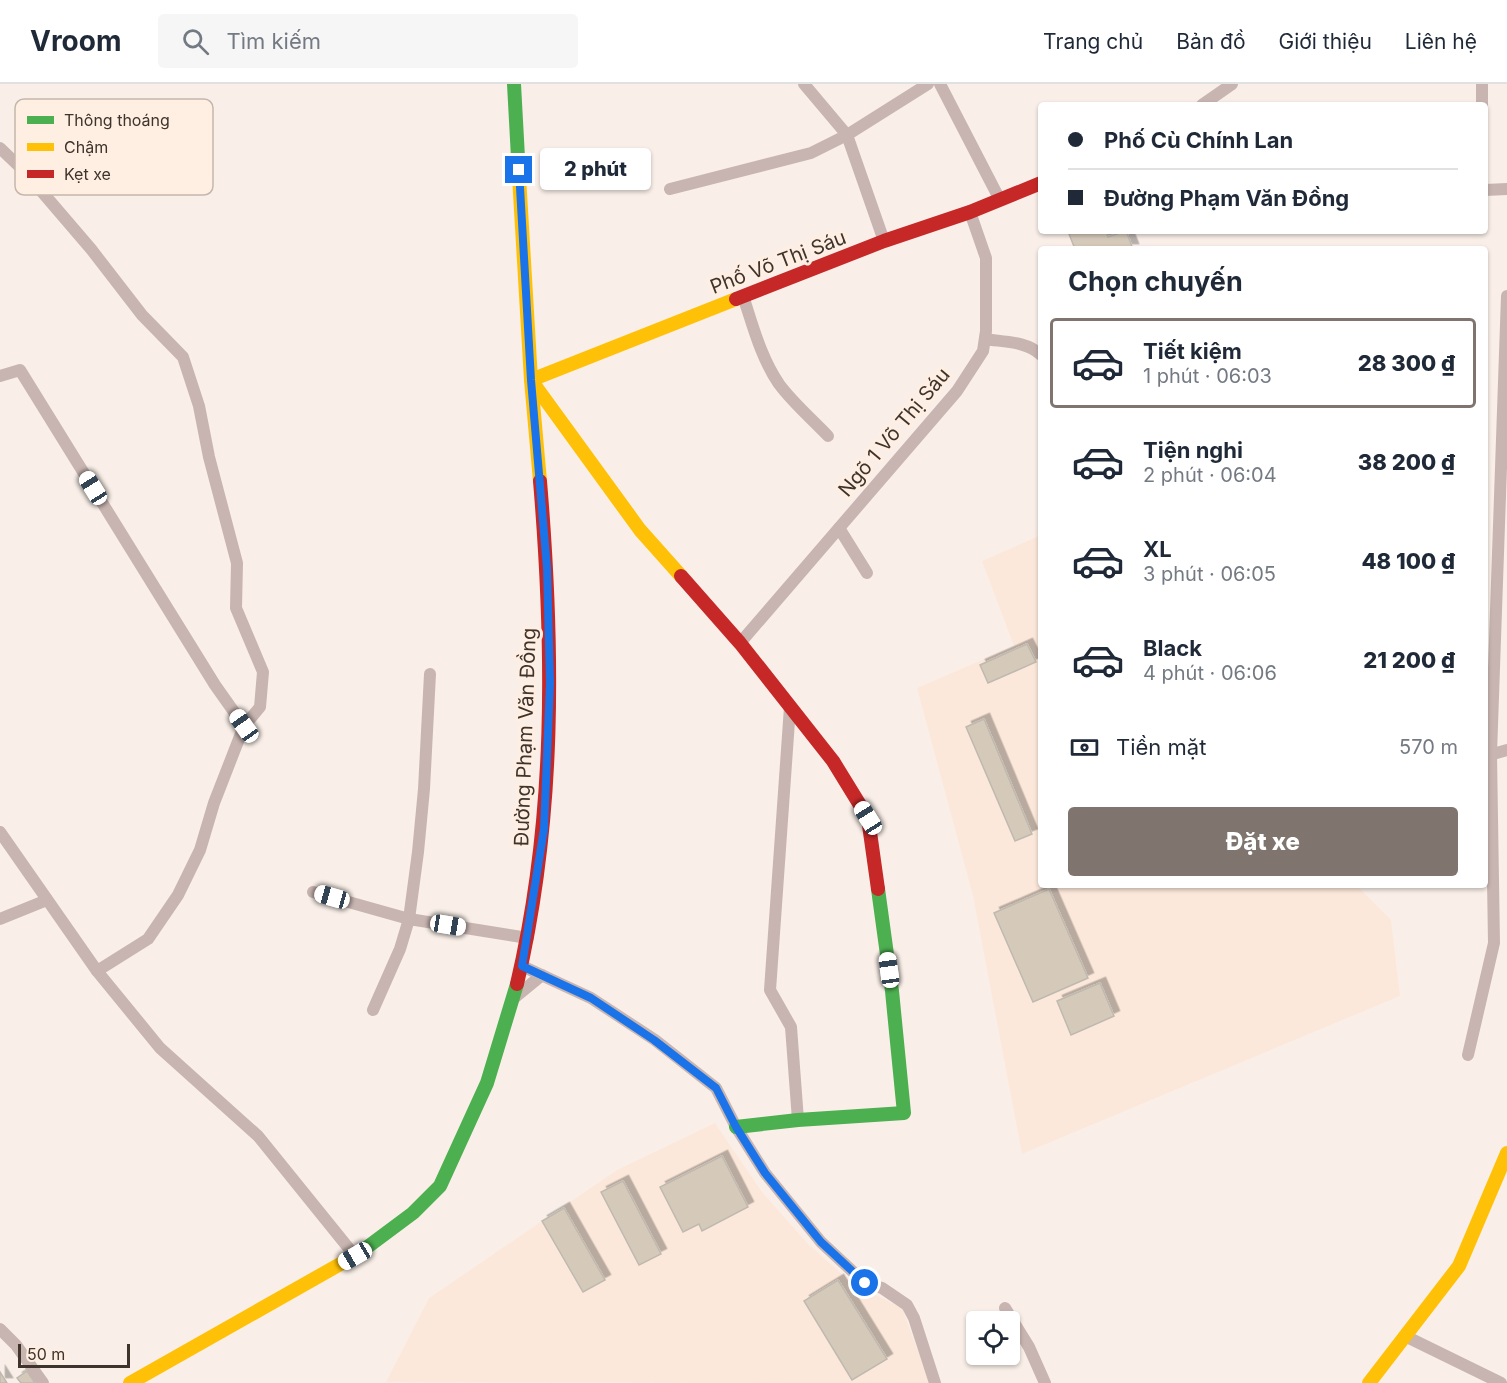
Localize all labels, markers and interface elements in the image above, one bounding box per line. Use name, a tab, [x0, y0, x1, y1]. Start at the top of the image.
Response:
search box	[158, 14, 578, 68]
text: Vroom	[30, 24, 122, 58]
icon: search	[179, 25, 212, 58]
text: Tìm kiếm	[227, 28, 321, 54]
text: Trang chủ	[1043, 29, 1143, 54]
text: Bản đồ	[1176, 29, 1246, 54]
text: Giới thiệu	[1279, 29, 1372, 54]
text: Liên hệ	[1405, 29, 1477, 54]
legend	[15, 99, 213, 195]
text: Thông thoáng	[64, 110, 170, 130]
text: Phố Cù Chính Lan	[1104, 127, 1293, 153]
text: Chậm	[64, 137, 108, 157]
callout: 2 phút	[540, 149, 651, 191]
route end	[505, 156, 532, 183]
text: 2 phút	[564, 157, 627, 181]
text: Kẹt xe	[64, 164, 111, 184]
text: Đường Phạm Văn Đồng	[1104, 185, 1349, 211]
street label: Phố Võ Thị Sáu	[707, 225, 849, 299]
text: Chọn chuyến	[1068, 265, 1243, 298]
icon: car	[1071, 336, 1125, 390]
text: Tiết kiệm	[1143, 338, 1242, 364]
text: 28 300 ₫	[1358, 350, 1455, 376]
street label: Ngõ 1 Võ Thị Sáu	[833, 363, 955, 501]
text: 1 phút · 06:03	[1143, 364, 1272, 388]
icon: car	[1071, 435, 1125, 489]
text: Tiện nghi	[1143, 437, 1243, 463]
text: 38 200 ₫	[1358, 449, 1455, 475]
text: 2 phút · 06:04	[1143, 463, 1277, 487]
car	[76, 468, 110, 508]
icon: car	[1071, 534, 1125, 588]
text: XL	[1143, 536, 1172, 562]
text: 48 100 ₫	[1361, 548, 1455, 574]
text: 3 phút · 06:05	[1143, 562, 1276, 586]
street label: Đường Phạm Văn Đồng	[509, 627, 541, 847]
icon: car	[1071, 633, 1125, 687]
text: Black	[1143, 635, 1202, 661]
text: 21 200 ₫	[1363, 647, 1455, 673]
text: 4 phút · 06:06	[1143, 661, 1277, 685]
car	[226, 706, 262, 746]
icon: cash	[1068, 731, 1101, 764]
text: Tiền mặt	[1116, 734, 1206, 760]
text: 570 m	[1399, 735, 1458, 759]
car	[851, 798, 885, 838]
button: Đặt xe	[1068, 807, 1458, 876]
car	[312, 883, 352, 911]
car	[429, 913, 467, 937]
car	[878, 951, 900, 989]
car	[335, 1239, 375, 1273]
route start	[851, 1269, 878, 1296]
map controls	[966, 1311, 1020, 1365]
button: locate	[966, 1311, 1020, 1365]
scale bar	[18, 1341, 130, 1368]
text: 50 m	[27, 1344, 65, 1364]

